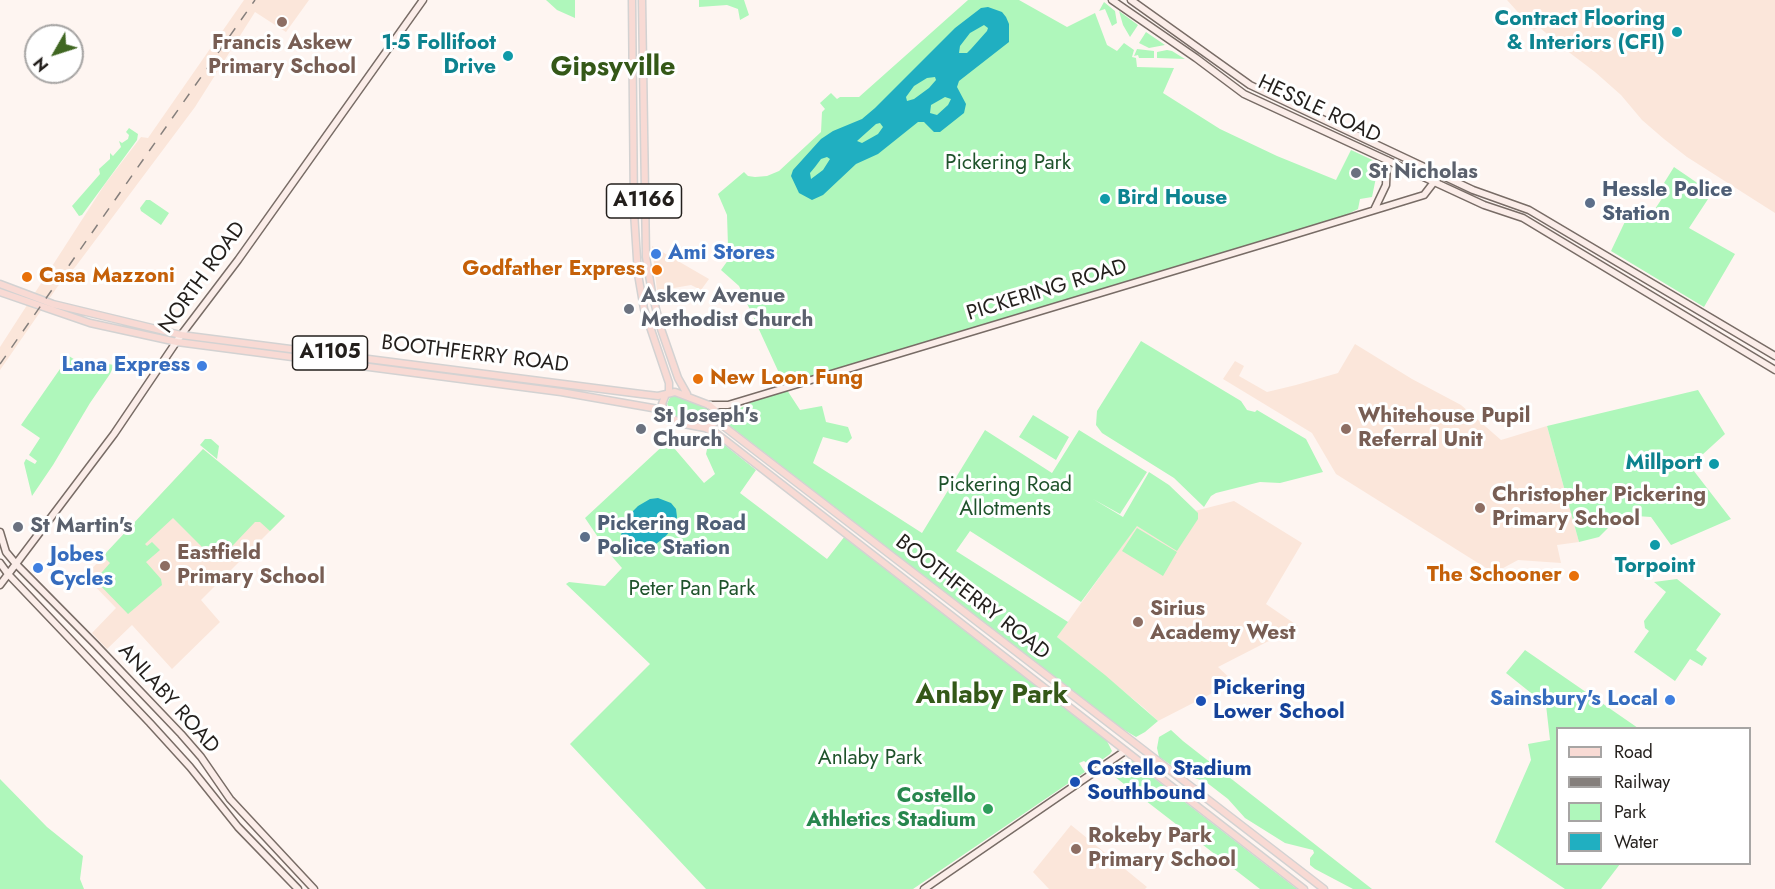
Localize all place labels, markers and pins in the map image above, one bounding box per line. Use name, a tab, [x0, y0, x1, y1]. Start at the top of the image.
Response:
place label: Contract Flooring & Interiors (CFI)	[1494, 7, 1665, 57]
marker: Francis Askew Primary School	[275, 15, 289, 29]
marker: Contract Flooring & Interiors (CFI)	[1670, 25, 1684, 39]
place label: Francis Askew Primary School	[208, 31, 356, 81]
place label: 1-5 Follifoot Drive	[382, 31, 496, 81]
marker: 1-5 Follifoot Drive	[501, 49, 515, 63]
place label: St Nicholas	[1368, 160, 1478, 186]
marker: St Nicholas	[1349, 166, 1363, 180]
place label: Hessle Police Station	[1602, 178, 1732, 228]
place label: Bird House	[1117, 186, 1227, 212]
marker: Bird House	[1098, 192, 1112, 206]
marker: Hessle Police Station	[1583, 196, 1597, 210]
place label: Ami Stores	[668, 241, 775, 267]
marker: Ami Stores	[649, 247, 663, 261]
place label: Godfather Express	[462, 257, 645, 283]
marker: Godfather Express	[650, 263, 664, 277]
place label: Casa Mazzoni	[39, 264, 175, 290]
marker: Casa Mazzoni	[20, 270, 34, 284]
place label: Askew Avenue Methodist Church	[641, 284, 813, 334]
marker: Askew Avenue Methodist Church	[622, 302, 636, 316]
place label: Lana Express	[62, 353, 190, 379]
marker: Lana Express	[195, 359, 209, 373]
place label: New Loon Fung	[710, 366, 863, 392]
marker: New Loon Fung	[691, 372, 705, 386]
place label: St Joseph's Church	[653, 404, 758, 454]
place label: Whitehouse Pupil Referral Unit	[1358, 404, 1530, 454]
marker: St Joseph's Church	[634, 422, 648, 436]
marker: Whitehouse Pupil Referral Unit	[1339, 422, 1353, 436]
place label: Millport	[1625, 451, 1702, 477]
marker: Millport	[1707, 457, 1721, 471]
place label: Christopher Pickering Primary School	[1492, 483, 1706, 533]
marker: Christopher Pickering Primary School	[1473, 501, 1487, 515]
place label: Pickering Road Police Station	[597, 512, 746, 562]
place label: St Martin's	[30, 514, 133, 540]
marker: St Martin's	[11, 520, 25, 534]
marker: Pickering Road Police Station	[578, 530, 592, 544]
marker: Torpoint	[1648, 538, 1662, 552]
place label: Eastfield Primary School	[177, 541, 325, 591]
place label: Jobes Cycles	[50, 543, 113, 593]
place label: Torpoint	[1615, 554, 1695, 580]
marker: Eastfield Primary School	[158, 559, 172, 573]
marker: Jobes Cycles	[31, 561, 45, 575]
place label: The Schooner	[1427, 563, 1562, 589]
marker: The Schooner	[1567, 569, 1581, 583]
place label: Sirius Academy West	[1150, 597, 1295, 647]
marker: Sirius Academy West	[1131, 615, 1145, 629]
place label: Pickering Lower School	[1213, 676, 1345, 726]
place label: Sainsbury's Local	[1490, 687, 1658, 713]
marker: Sainsbury's Local	[1663, 693, 1677, 707]
marker: Pickering Lower School	[1194, 694, 1208, 708]
place label: Costello Stadium Southbound	[1087, 757, 1252, 807]
marker: Costello Stadium Southbound	[1068, 775, 1082, 789]
place label: Costello Athletics Stadium	[806, 784, 976, 834]
marker: Costello Athletics Stadium	[981, 802, 995, 816]
place label: Rokeby Park Primary School	[1088, 824, 1236, 874]
marker: Rokeby Park Primary School	[1069, 842, 1083, 856]

